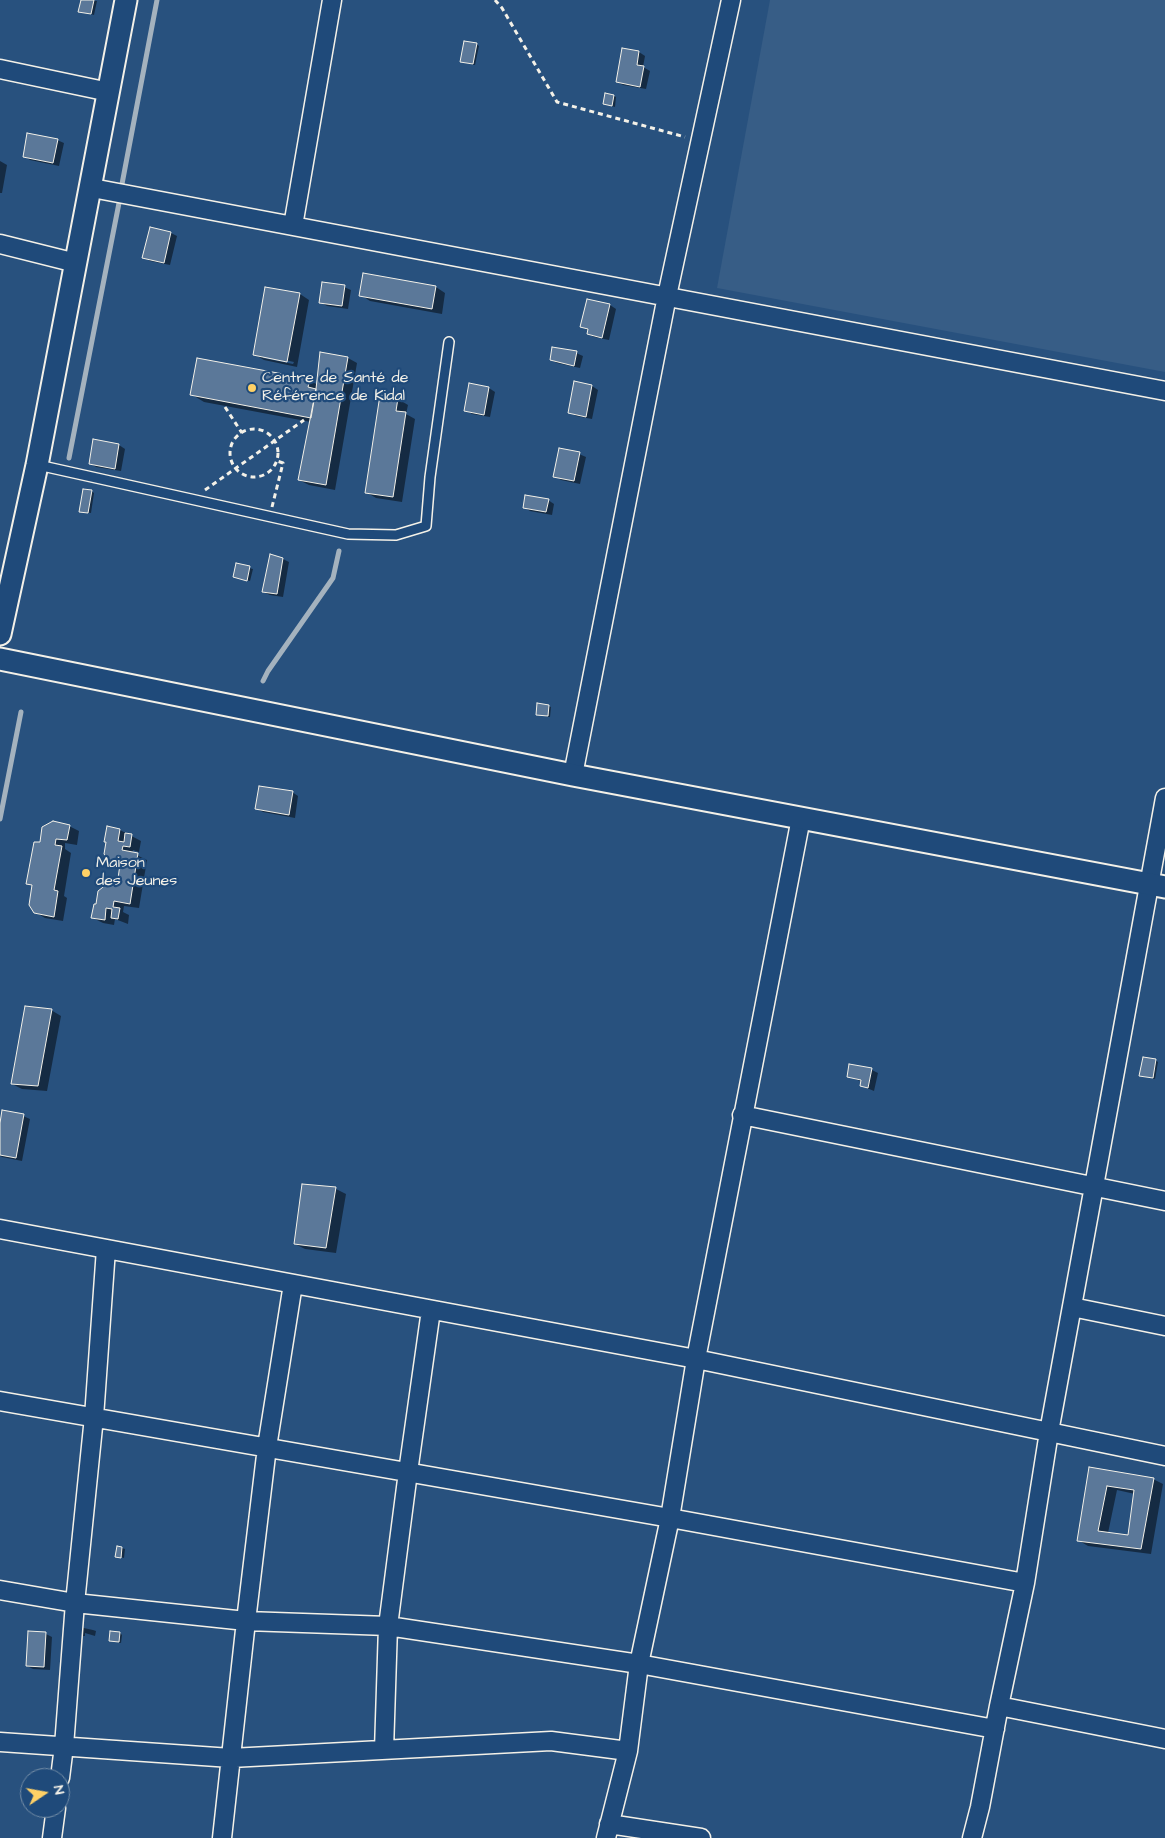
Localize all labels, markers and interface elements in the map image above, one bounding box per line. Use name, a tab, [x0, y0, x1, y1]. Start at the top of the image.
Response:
place label: Centre de Santé de Référence de Kidal	[262, 369, 408, 407]
marker: Centre de Santé de Référence de Kidal	[246, 382, 258, 394]
place label: Maison des Jeunes	[96, 854, 177, 892]
marker: Maison des Jeunes	[80, 867, 92, 879]
north arrow	[20, 1768, 70, 1818]
text: N	[48, 1784, 69, 1796]

